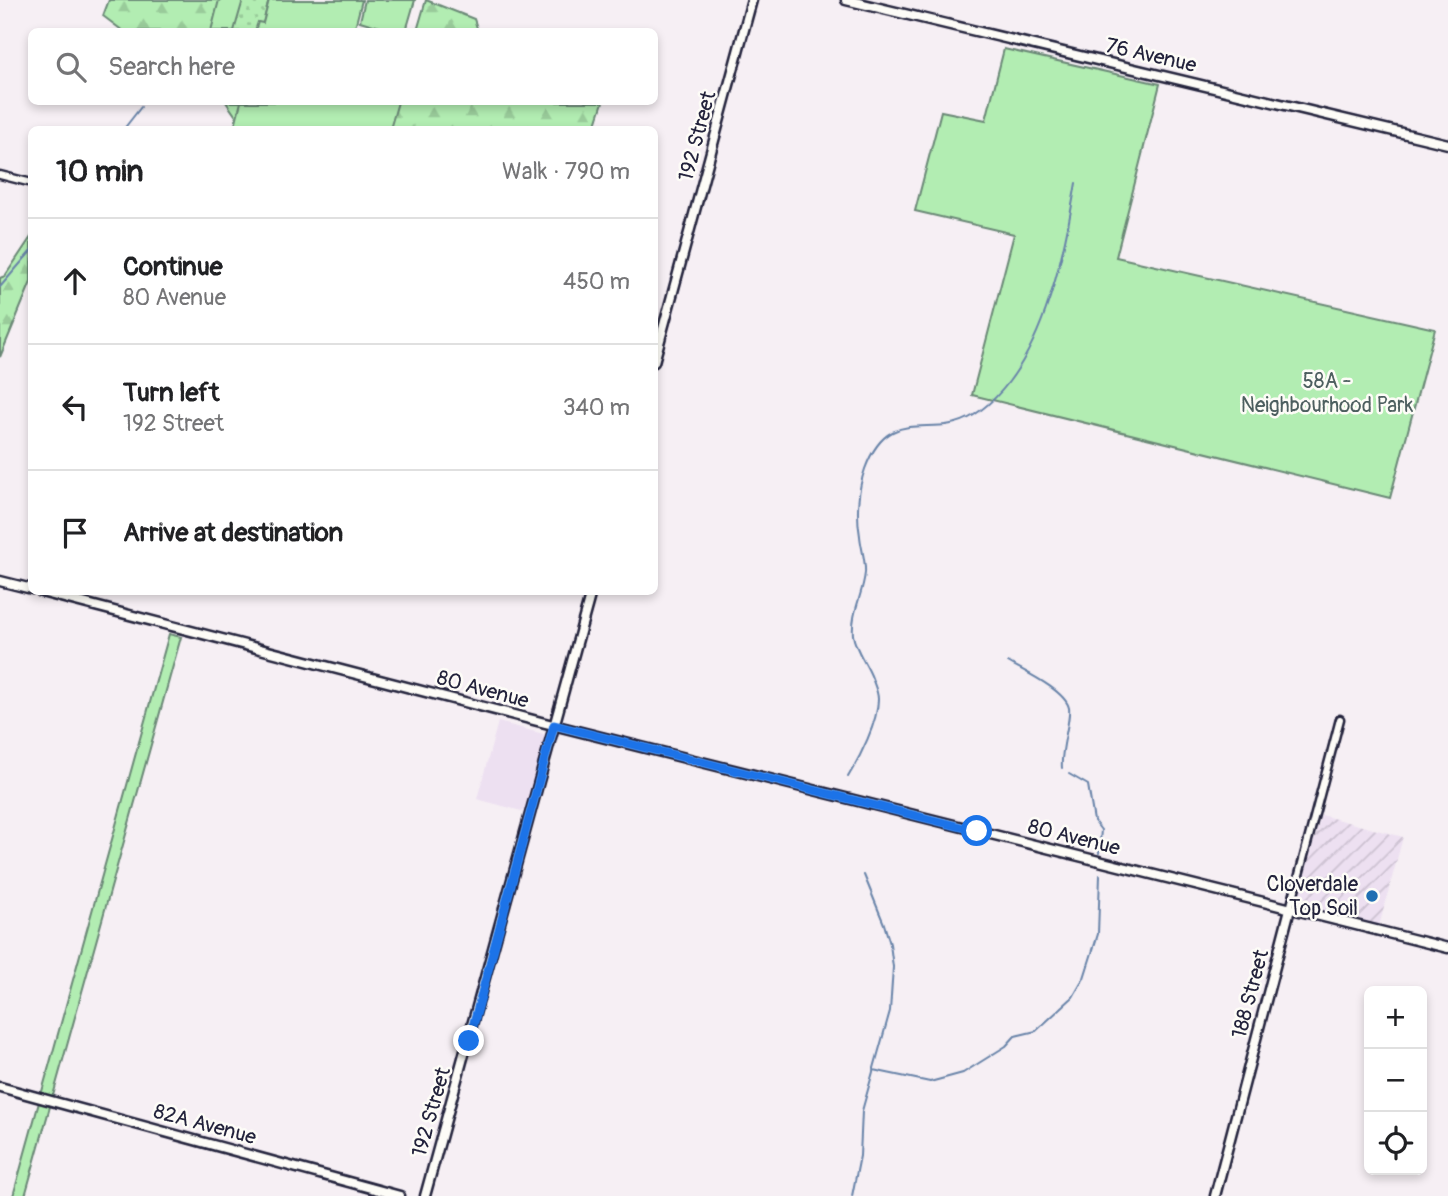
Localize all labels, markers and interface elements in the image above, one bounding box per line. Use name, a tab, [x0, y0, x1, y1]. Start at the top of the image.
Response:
search box	[28, 28, 658, 105]
street label: 76 Avenue	[1103, 32, 1200, 79]
icon: search	[52, 48, 90, 86]
text: Search here	[108, 51, 235, 83]
street label: 192 Street	[673, 88, 723, 184]
text: 10 min	[56, 153, 143, 190]
text: Walk · 790 m	[502, 157, 630, 186]
text: Continue	[123, 251, 223, 283]
icon: ahead	[56, 262, 94, 300]
text: 450 m	[563, 267, 630, 296]
text: 80 Avenue	[123, 283, 226, 312]
park label: 58A - Neighbourhood Park	[1241, 368, 1414, 419]
text: Turn left	[123, 377, 219, 409]
icon: left	[56, 388, 94, 426]
text: 340 m	[563, 393, 630, 422]
text: 192 Street	[123, 409, 224, 438]
icon: arrive	[56, 514, 94, 552]
text: Arrive at destination	[123, 517, 343, 549]
street label: 80 Avenue	[434, 664, 532, 715]
street label: 80 Avenue	[1025, 813, 1123, 862]
route start	[961, 815, 992, 846]
place label: Cloverdale Top Soil	[1266, 871, 1359, 922]
marker: Cloverdale Top Soil	[1364, 888, 1380, 904]
street label: 188 Street	[1226, 946, 1275, 1042]
map controls	[1364, 986, 1427, 1175]
button: +	[1364, 986, 1427, 1049]
route end	[453, 1025, 484, 1056]
button: −	[1364, 1049, 1427, 1112]
street label: 192 Street	[406, 1064, 457, 1160]
street label: 82A Avenue	[151, 1098, 260, 1151]
button: locate	[1364, 1112, 1427, 1175]

